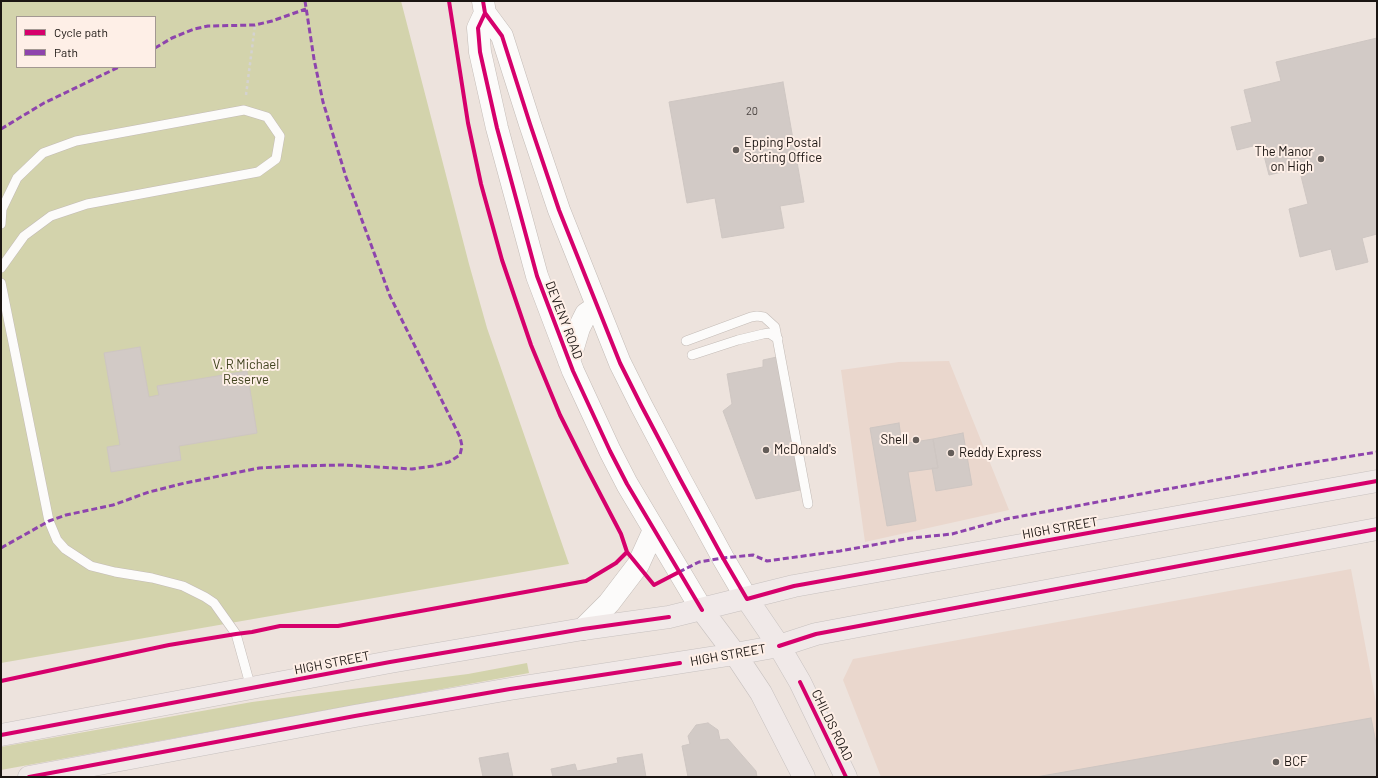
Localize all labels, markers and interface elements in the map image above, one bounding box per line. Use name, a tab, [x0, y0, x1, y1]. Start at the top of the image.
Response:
legend	[16, 16, 156, 68]
text: Cycle path	[54, 25, 108, 39]
text: Path	[54, 45, 78, 59]
house number: 20	[746, 104, 758, 118]
place label: Epping Postal Sorting Office	[744, 135, 822, 166]
place label: The Manor on High	[1254, 144, 1313, 175]
marker: Epping Postal Sorting Office	[731, 145, 741, 155]
marker: The Manor on High	[1316, 154, 1326, 164]
street label: DEVENY ROAD	[542, 279, 586, 361]
park label: V. R Michael Reserve	[213, 357, 279, 388]
place label: Shell	[881, 432, 908, 448]
marker: Shell	[911, 435, 921, 445]
place label: McDonald's	[774, 442, 837, 458]
marker: McDonald's	[761, 445, 771, 455]
place label: Reddy Express	[959, 445, 1042, 461]
marker: Reddy Express	[946, 448, 956, 458]
street label: HIGH STREET	[1021, 514, 1099, 542]
street label: HIGH STREET	[689, 641, 767, 669]
street label: HIGH STREET	[293, 648, 371, 678]
street label: CHILDS ROAD	[808, 687, 856, 763]
place label: BCF	[1284, 754, 1307, 770]
marker: BCF	[1271, 757, 1281, 767]

